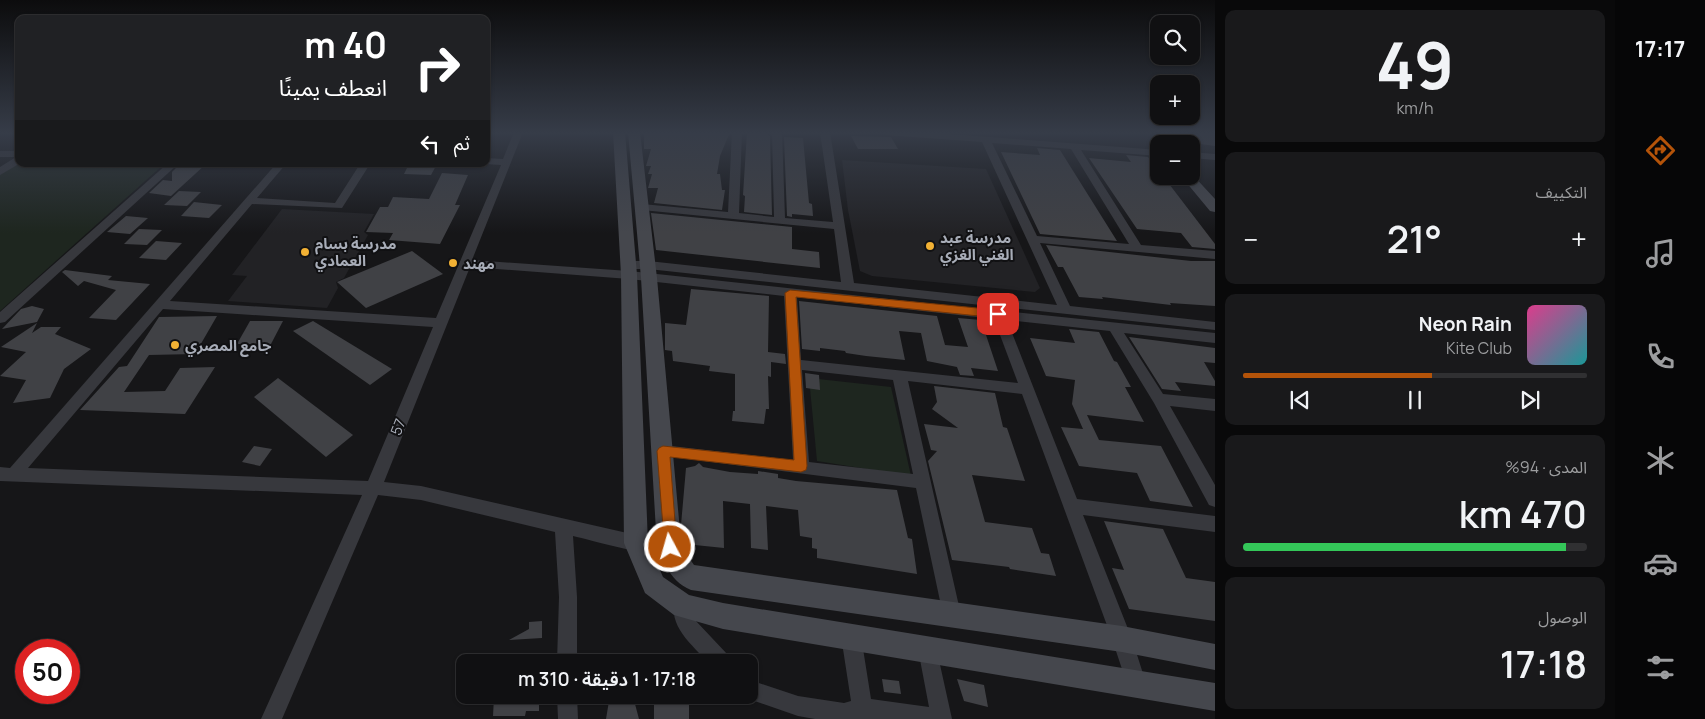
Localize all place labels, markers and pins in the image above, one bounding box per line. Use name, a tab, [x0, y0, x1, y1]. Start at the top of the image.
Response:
place label: مدرسة عبد الغني الغزي	[940, 227, 1014, 266]
place label: مدرسة بسام العمادي	[315, 233, 397, 272]
marker: مدرسة عبد الغني الغزي	[924, 240, 936, 252]
marker: مدرسة بسام العمادي	[299, 246, 311, 258]
place label: مهند	[463, 253, 495, 274]
marker: مهند	[447, 257, 459, 269]
pin	[977, 293, 1019, 335]
place label: جامع المصري	[185, 335, 272, 357]
marker: جامع المصري	[169, 339, 181, 351]

